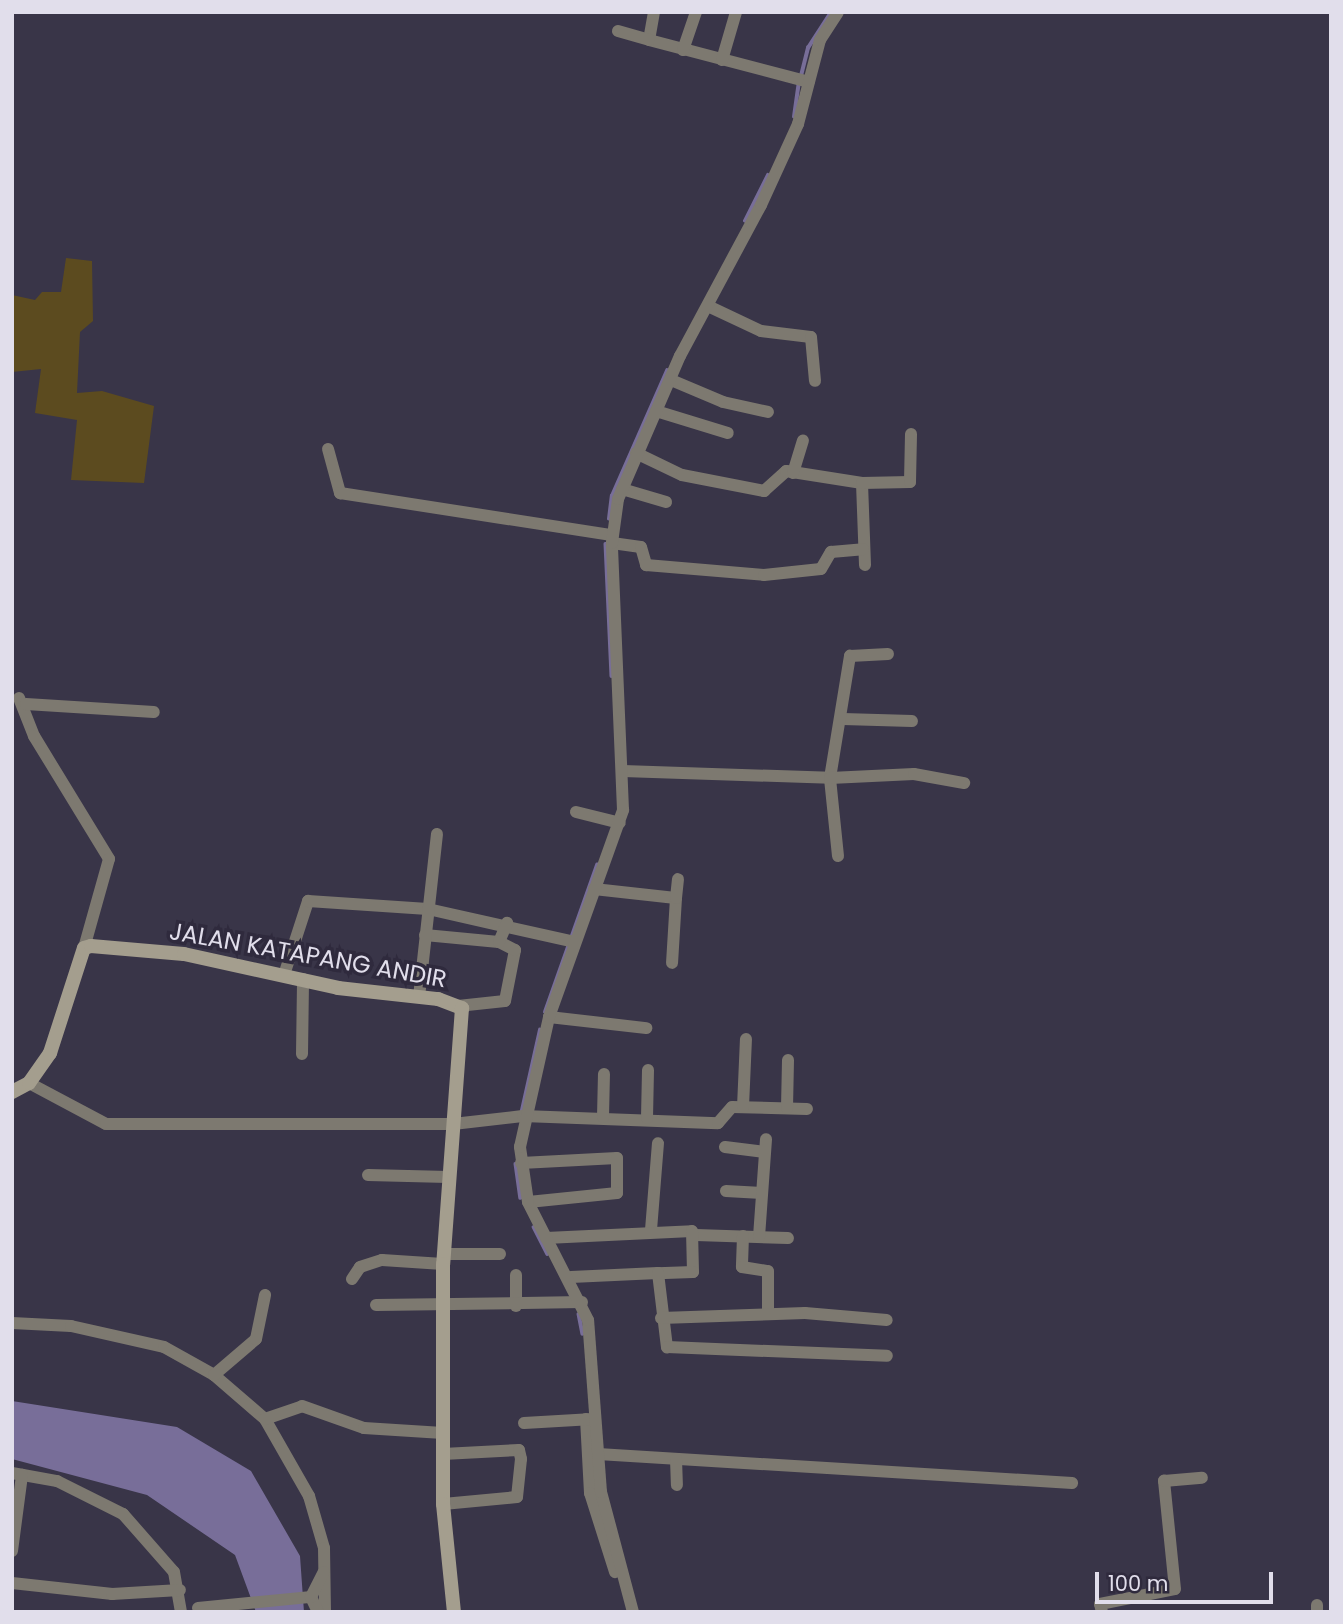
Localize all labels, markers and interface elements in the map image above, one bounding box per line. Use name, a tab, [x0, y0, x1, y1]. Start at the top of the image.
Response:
street label: JALAN KATAPANG ANDIR	[167, 916, 449, 994]
scale bar	[1098, 1558, 1276, 1602]
text: 100 m	[1108, 1569, 1168, 1598]

